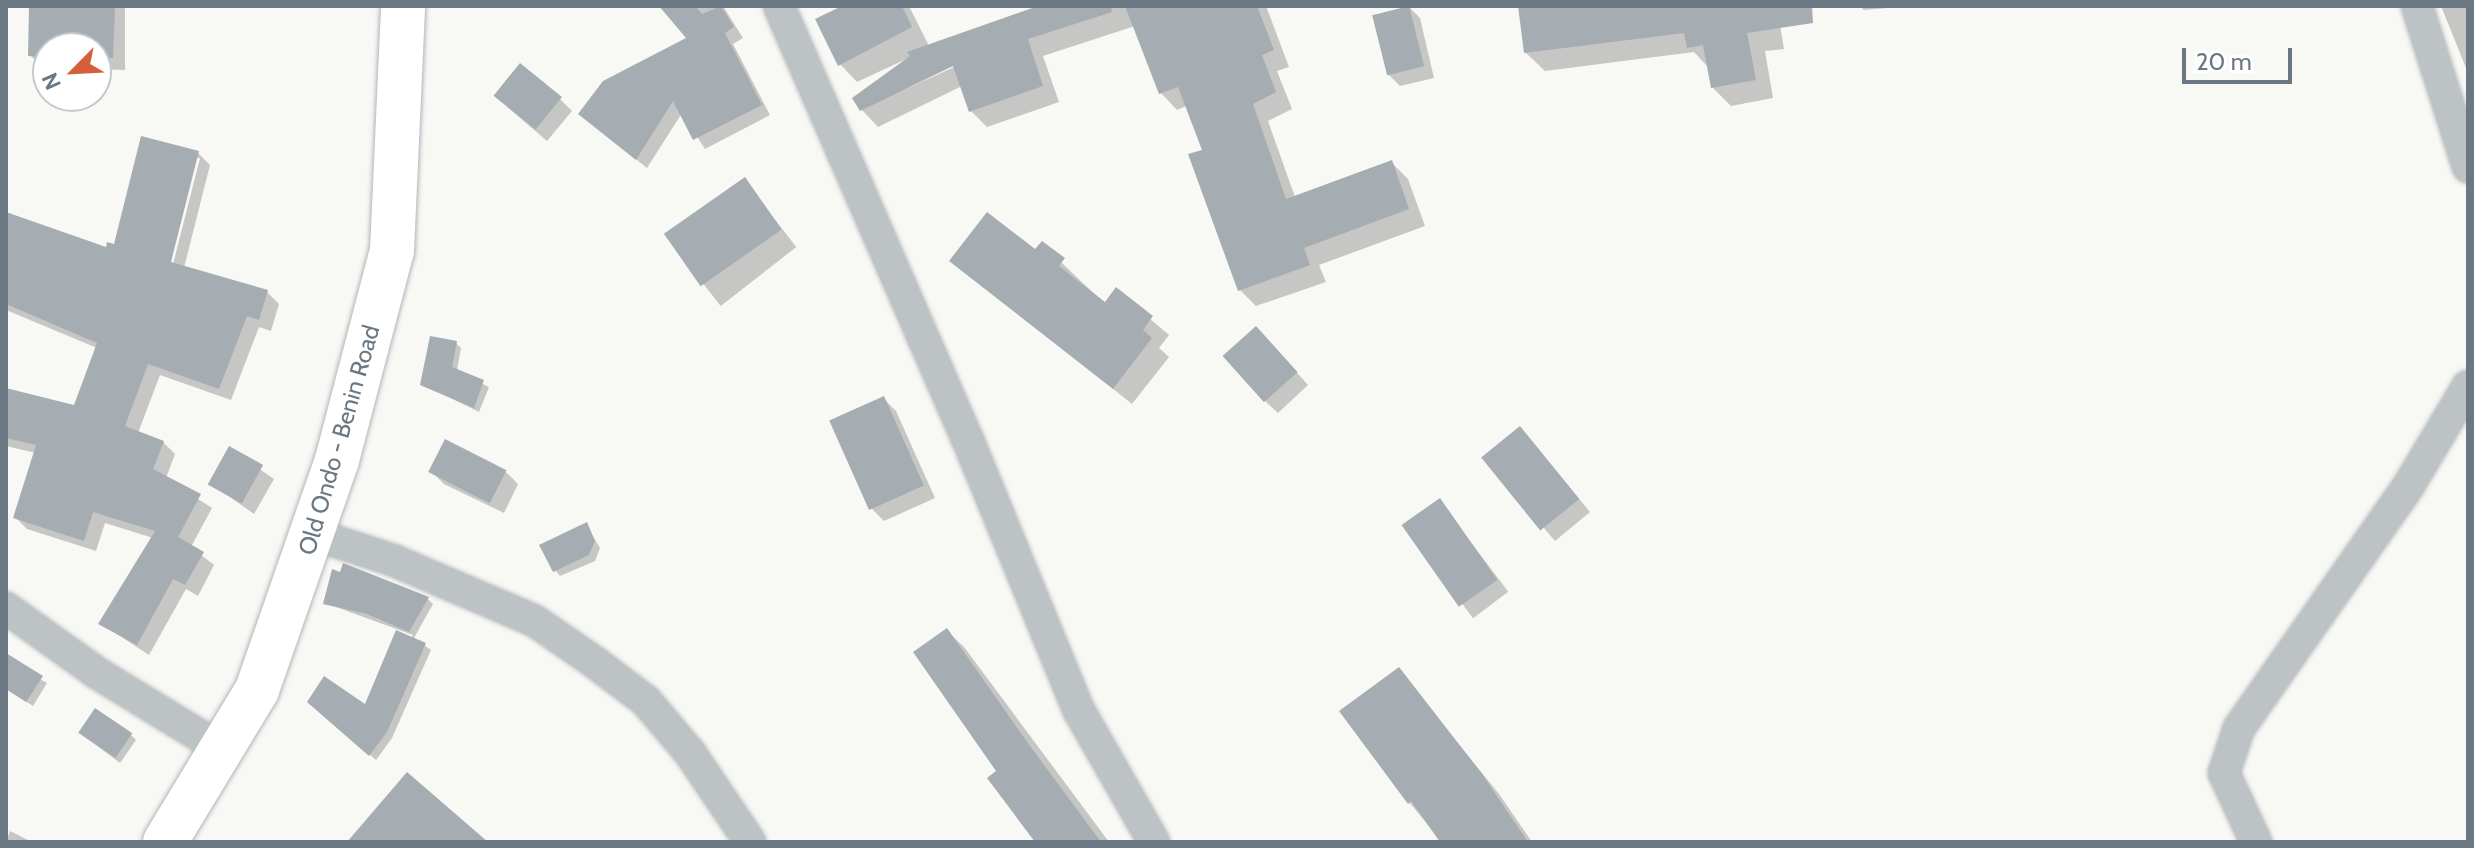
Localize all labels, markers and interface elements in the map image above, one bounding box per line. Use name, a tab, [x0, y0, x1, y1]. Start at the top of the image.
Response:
north arrow	[32, 32, 112, 112]
scale bar	[2186, 32, 2296, 82]
text: 20 m	[2196, 47, 2252, 76]
text: N	[36, 69, 67, 94]
street label: Old Ondo - Benin Road	[292, 322, 386, 558]

